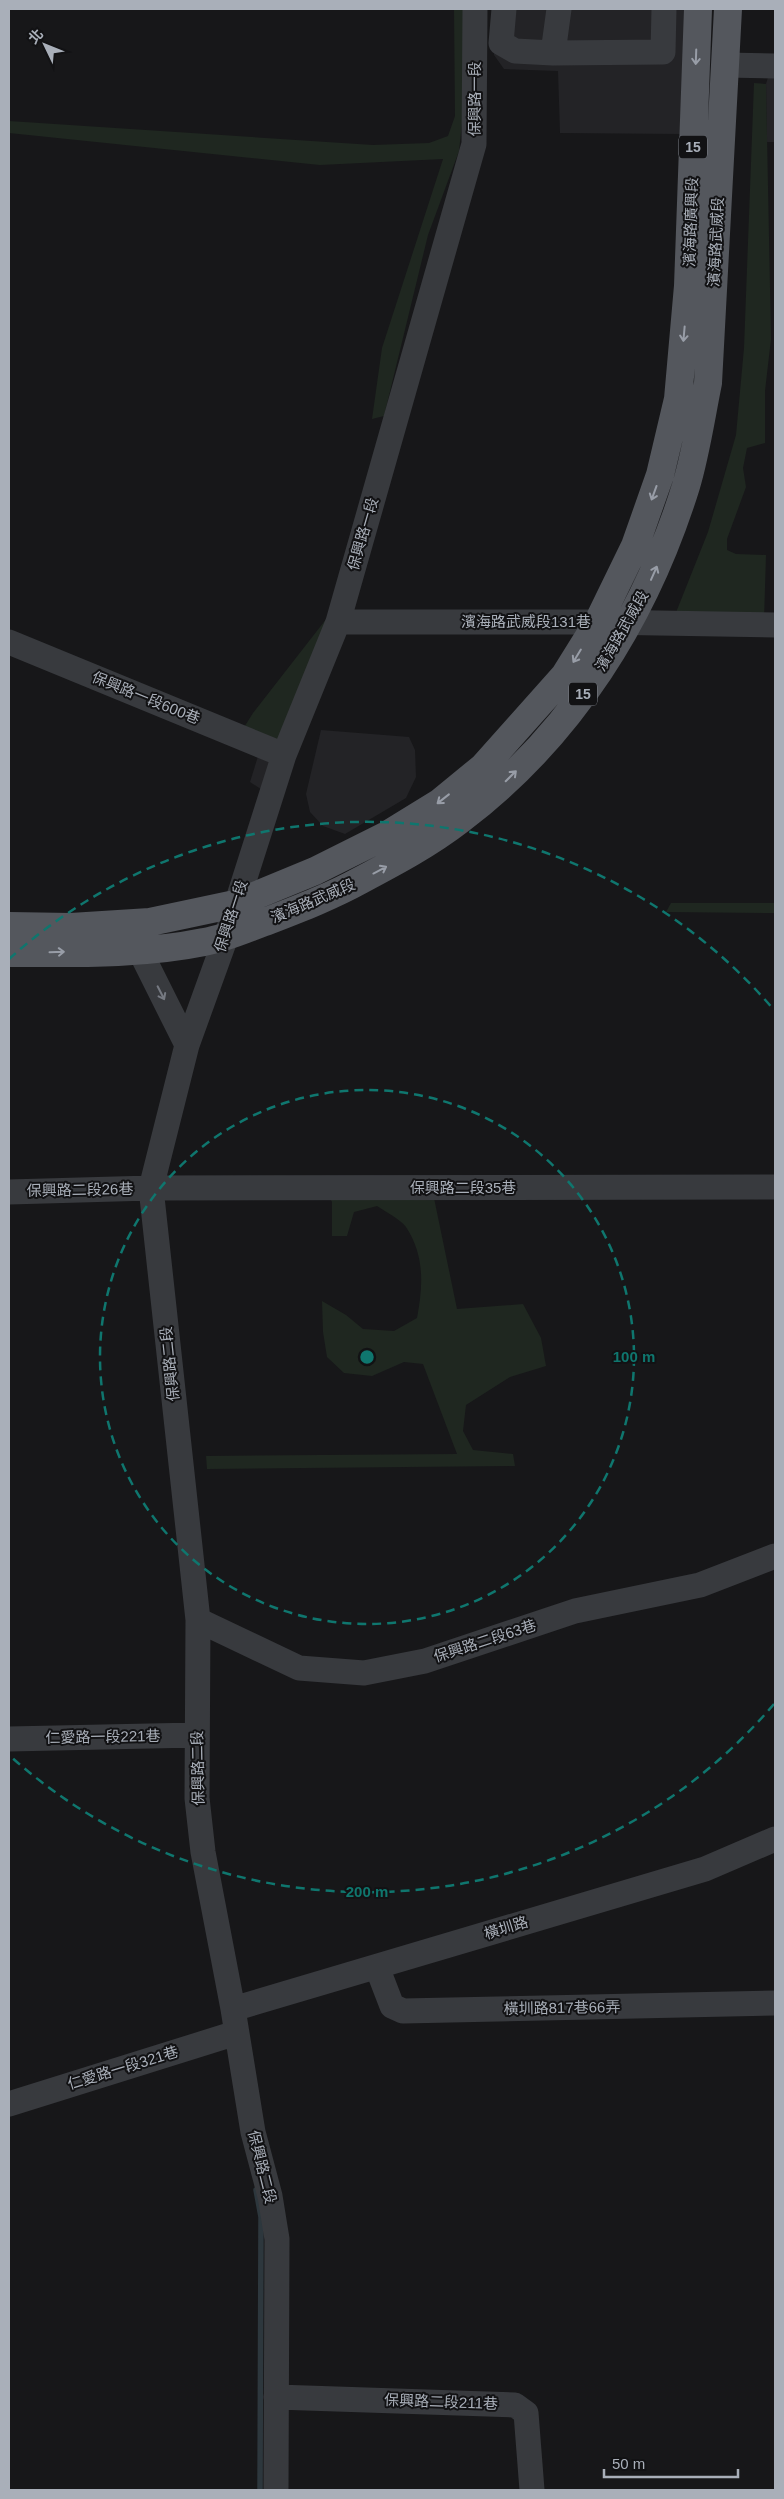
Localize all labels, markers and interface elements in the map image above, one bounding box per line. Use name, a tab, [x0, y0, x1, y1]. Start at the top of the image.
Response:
north arrow	[20, 20, 70, 70]
text: 北	[25, 26, 46, 47]
one-way arrow	[692, 49, 701, 65]
street label: 保興路一段	[466, 61, 483, 137]
road number: 15	[679, 136, 707, 158]
street label: 濱海路廣興段	[680, 177, 701, 267]
street label: 濱海路武威段	[705, 197, 726, 287]
one-way arrow	[679, 326, 689, 342]
one-way arrow	[649, 485, 658, 500]
street label: 保興路一段	[344, 495, 381, 572]
one-way arrow	[649, 566, 659, 581]
street label: 濱海路武威段	[592, 588, 651, 674]
street label: 濱海路武威段131巷	[461, 613, 591, 630]
one-way arrow	[572, 648, 582, 662]
street label: 保興路一段600巷	[90, 668, 203, 727]
road number: 15	[569, 682, 597, 706]
one-way arrow	[505, 770, 517, 782]
one-way arrow	[437, 794, 450, 805]
one-way arrow	[372, 865, 387, 874]
street label: 濱海路武威段	[268, 875, 358, 926]
street label: 保興路一段	[211, 878, 250, 954]
one-way arrow	[49, 947, 65, 957]
one-way arrow	[157, 985, 166, 1000]
street label: 保興路二段35巷	[410, 1179, 516, 1196]
street label: 保興路二段26巷	[27, 1180, 133, 1199]
street label: 保興路二段	[157, 1326, 182, 1402]
centre of rings	[358, 1348, 376, 1366]
text: 100 m	[613, 1348, 655, 1365]
street label: 保興路二段63巷	[431, 1616, 538, 1665]
street label: 仁愛路一段221巷	[45, 1727, 161, 1746]
street label: 保興路二段	[188, 1730, 207, 1806]
text: 200 m	[346, 1883, 388, 1900]
street label: 橫圳路	[482, 1913, 530, 1942]
street label: 橫圳路817巷66弄	[503, 1998, 620, 2017]
street label: 仁愛路一段321巷	[65, 2043, 180, 2092]
street label: 保興路二段	[245, 2128, 280, 2205]
street label: 保興路二段211巷	[384, 2391, 498, 2412]
scale bar	[604, 2446, 738, 2478]
text: 50 m	[612, 2455, 645, 2472]

